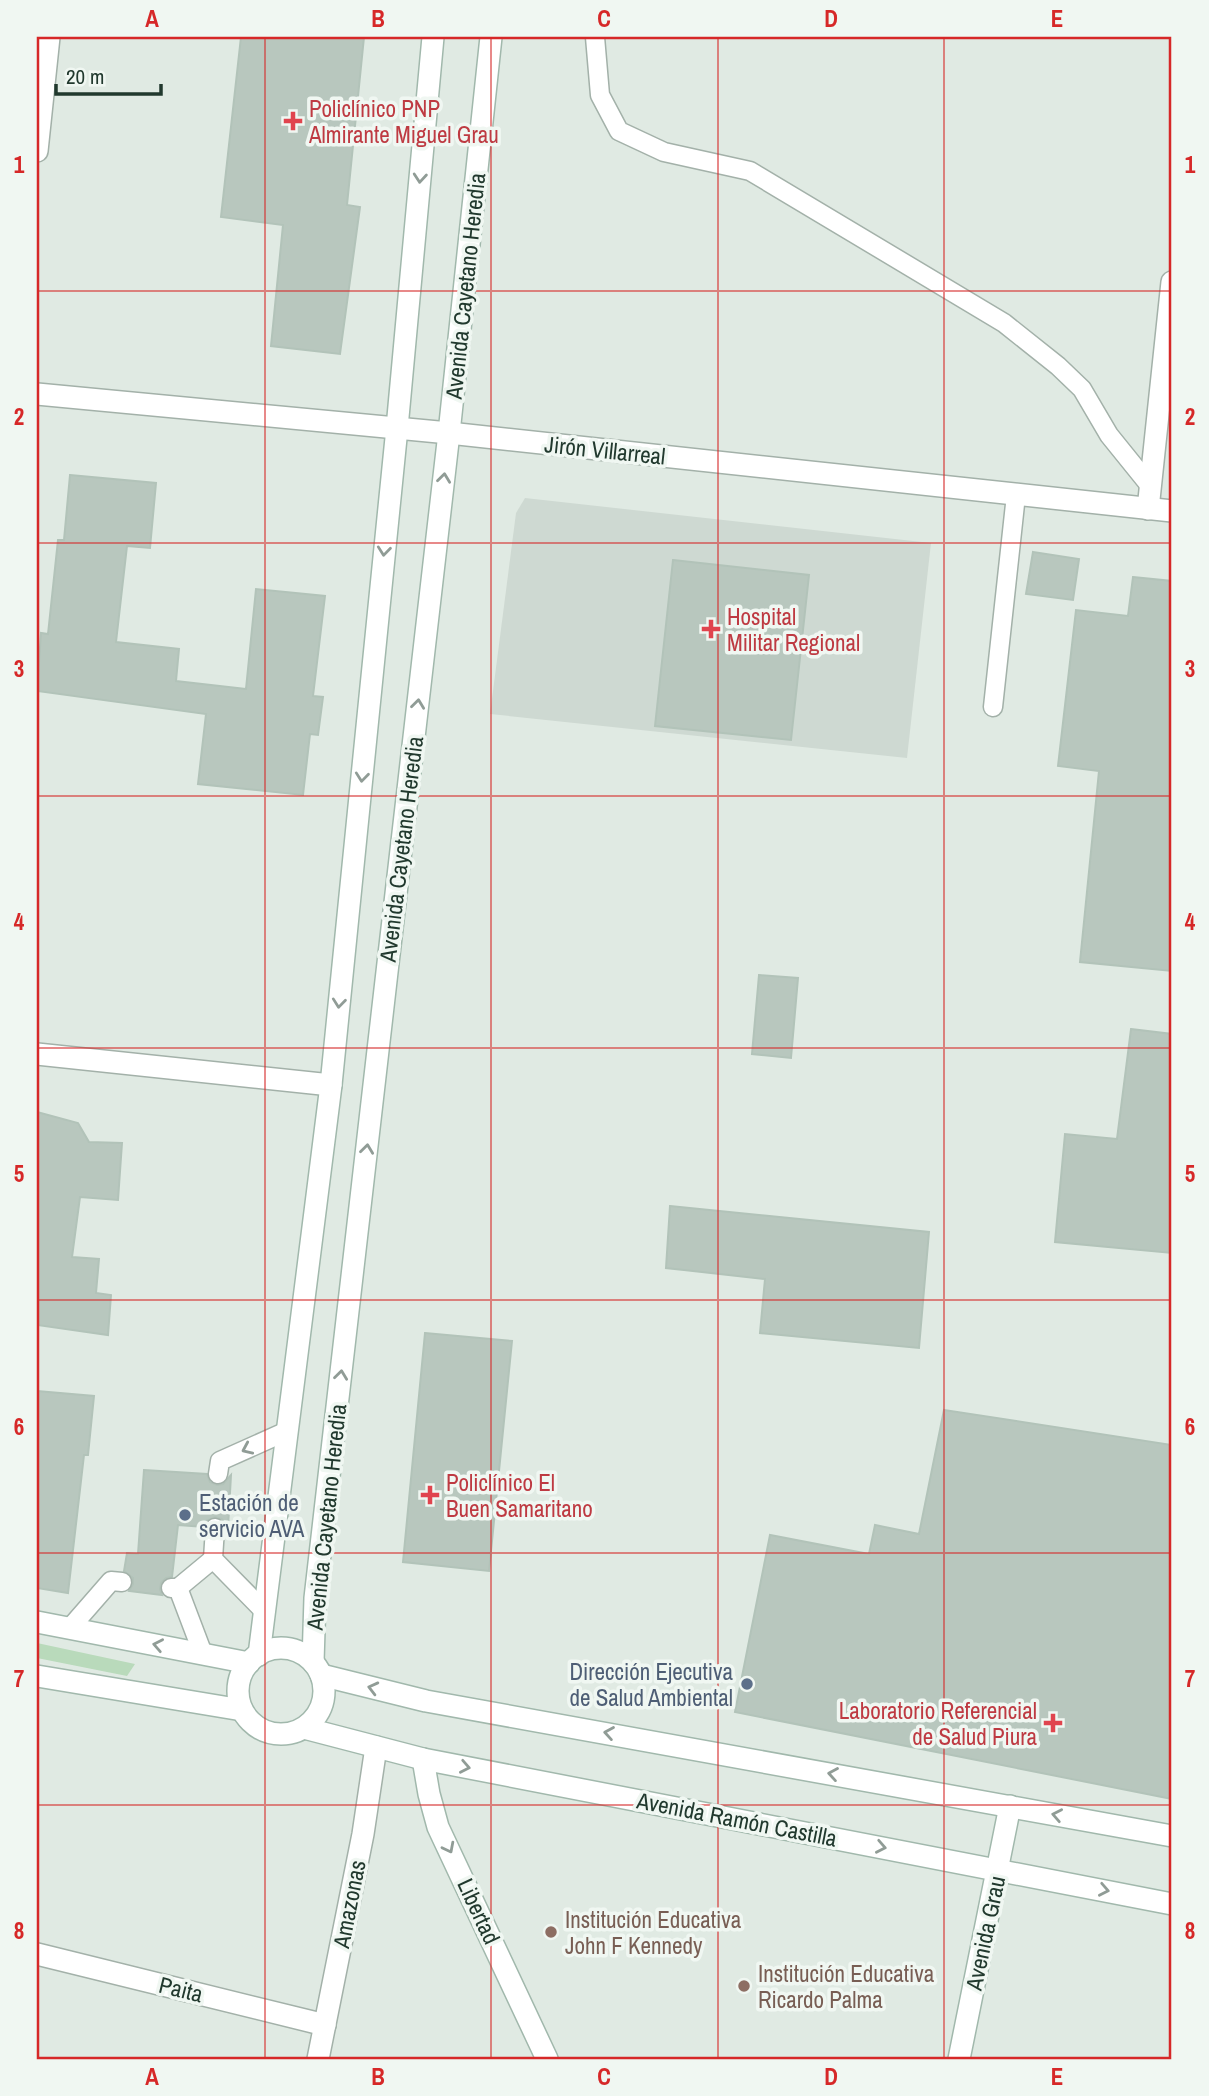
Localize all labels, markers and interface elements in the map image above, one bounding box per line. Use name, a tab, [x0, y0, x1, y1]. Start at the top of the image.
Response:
text: A	[145, 3, 159, 34]
text: B	[371, 3, 385, 34]
text: C	[597, 3, 611, 34]
text: D	[824, 3, 838, 34]
text: E	[1051, 3, 1063, 34]
scale bar	[56, 52, 161, 96]
text: 20 m	[66, 62, 104, 91]
place label: Policlínico PNP Almirante Miguel Grau	[308, 93, 499, 150]
marker: Policlínico PNP Almirante Miguel Grau	[283, 111, 303, 131]
text: 1	[14, 149, 25, 180]
text: 1	[1185, 149, 1196, 180]
street label: Avenida Cayetano Heredia	[438, 171, 492, 402]
one-way arrow	[413, 173, 428, 184]
text: 2	[14, 401, 24, 432]
text: 2	[1185, 401, 1195, 432]
street label: Jirón Villarreal	[543, 428, 667, 472]
one-way arrow	[436, 472, 451, 484]
one-way arrow	[377, 545, 392, 557]
place label: Hospital Militar Regional	[727, 601, 860, 658]
marker: Hospital Militar Regional	[701, 619, 721, 639]
text: 3	[14, 653, 24, 684]
text: 3	[1185, 653, 1195, 684]
one-way arrow	[410, 698, 425, 710]
street label: Avenida Cayetano Heredia	[372, 734, 430, 965]
one-way arrow	[354, 771, 369, 783]
text: 4	[14, 906, 25, 937]
text: 4	[1185, 906, 1196, 937]
one-way arrow	[332, 998, 347, 1009]
one-way arrow	[359, 1143, 374, 1155]
text: 5	[14, 1158, 24, 1189]
text: 5	[1185, 1158, 1195, 1189]
one-way arrow	[333, 1369, 348, 1381]
street label: Avenida Cayetano Heredia	[299, 1402, 353, 1633]
text: 6	[14, 1411, 24, 1442]
text: 6	[1185, 1411, 1195, 1442]
one-way arrow	[242, 1441, 255, 1455]
place label: Policlínico El Buen Samaritano	[446, 1467, 593, 1524]
marker: Policlínico El Buen Samaritano	[420, 1485, 440, 1505]
place label: Estación de servicio AVA	[199, 1487, 305, 1544]
marker: Estación de servicio AVA	[177, 1507, 193, 1523]
one-way arrow	[152, 1639, 164, 1654]
place label: Dirección Ejecutiva de Salud Ambiental	[569, 1656, 734, 1713]
text: 7	[14, 1663, 24, 1694]
text: 7	[1185, 1663, 1195, 1694]
marker: Dirección Ejecutiva de Salud Ambiental	[739, 1676, 755, 1692]
one-way arrow	[367, 1682, 379, 1696]
place label: Laboratorio Referencial de Salud Piura	[839, 1695, 1038, 1752]
marker: Laboratorio Referencial de Salud Piura	[1043, 1713, 1063, 1733]
one-way arrow	[603, 1726, 615, 1741]
one-way arrow	[459, 1759, 471, 1774]
one-way arrow	[827, 1767, 839, 1782]
street label: Avenida Ramón Castilla	[633, 1784, 840, 1854]
one-way arrow	[1051, 1808, 1063, 1823]
one-way arrow	[875, 1838, 887, 1853]
one-way arrow	[440, 1841, 454, 1853]
street label: Amazonas	[325, 1857, 373, 1952]
street label: Libertad	[450, 1873, 508, 1949]
street label: Avenida Grau	[958, 1873, 1012, 1994]
one-way arrow	[1098, 1882, 1110, 1897]
place label: Institución Educativa John F Kennedy	[565, 1904, 742, 1961]
text: 8	[14, 1915, 24, 1946]
text: 8	[1185, 1915, 1195, 1946]
marker: Institución Educativa John F Kennedy	[543, 1924, 559, 1940]
place label: Institución Educativa Ricardo Palma	[758, 1958, 935, 2015]
street label: Paita	[156, 1969, 207, 2009]
marker: Institución Educativa Ricardo Palma	[736, 1978, 752, 1994]
text: A	[145, 2061, 159, 2092]
text: B	[371, 2061, 385, 2092]
text: C	[597, 2061, 611, 2092]
text: D	[824, 2061, 838, 2092]
text: E	[1051, 2061, 1063, 2092]

